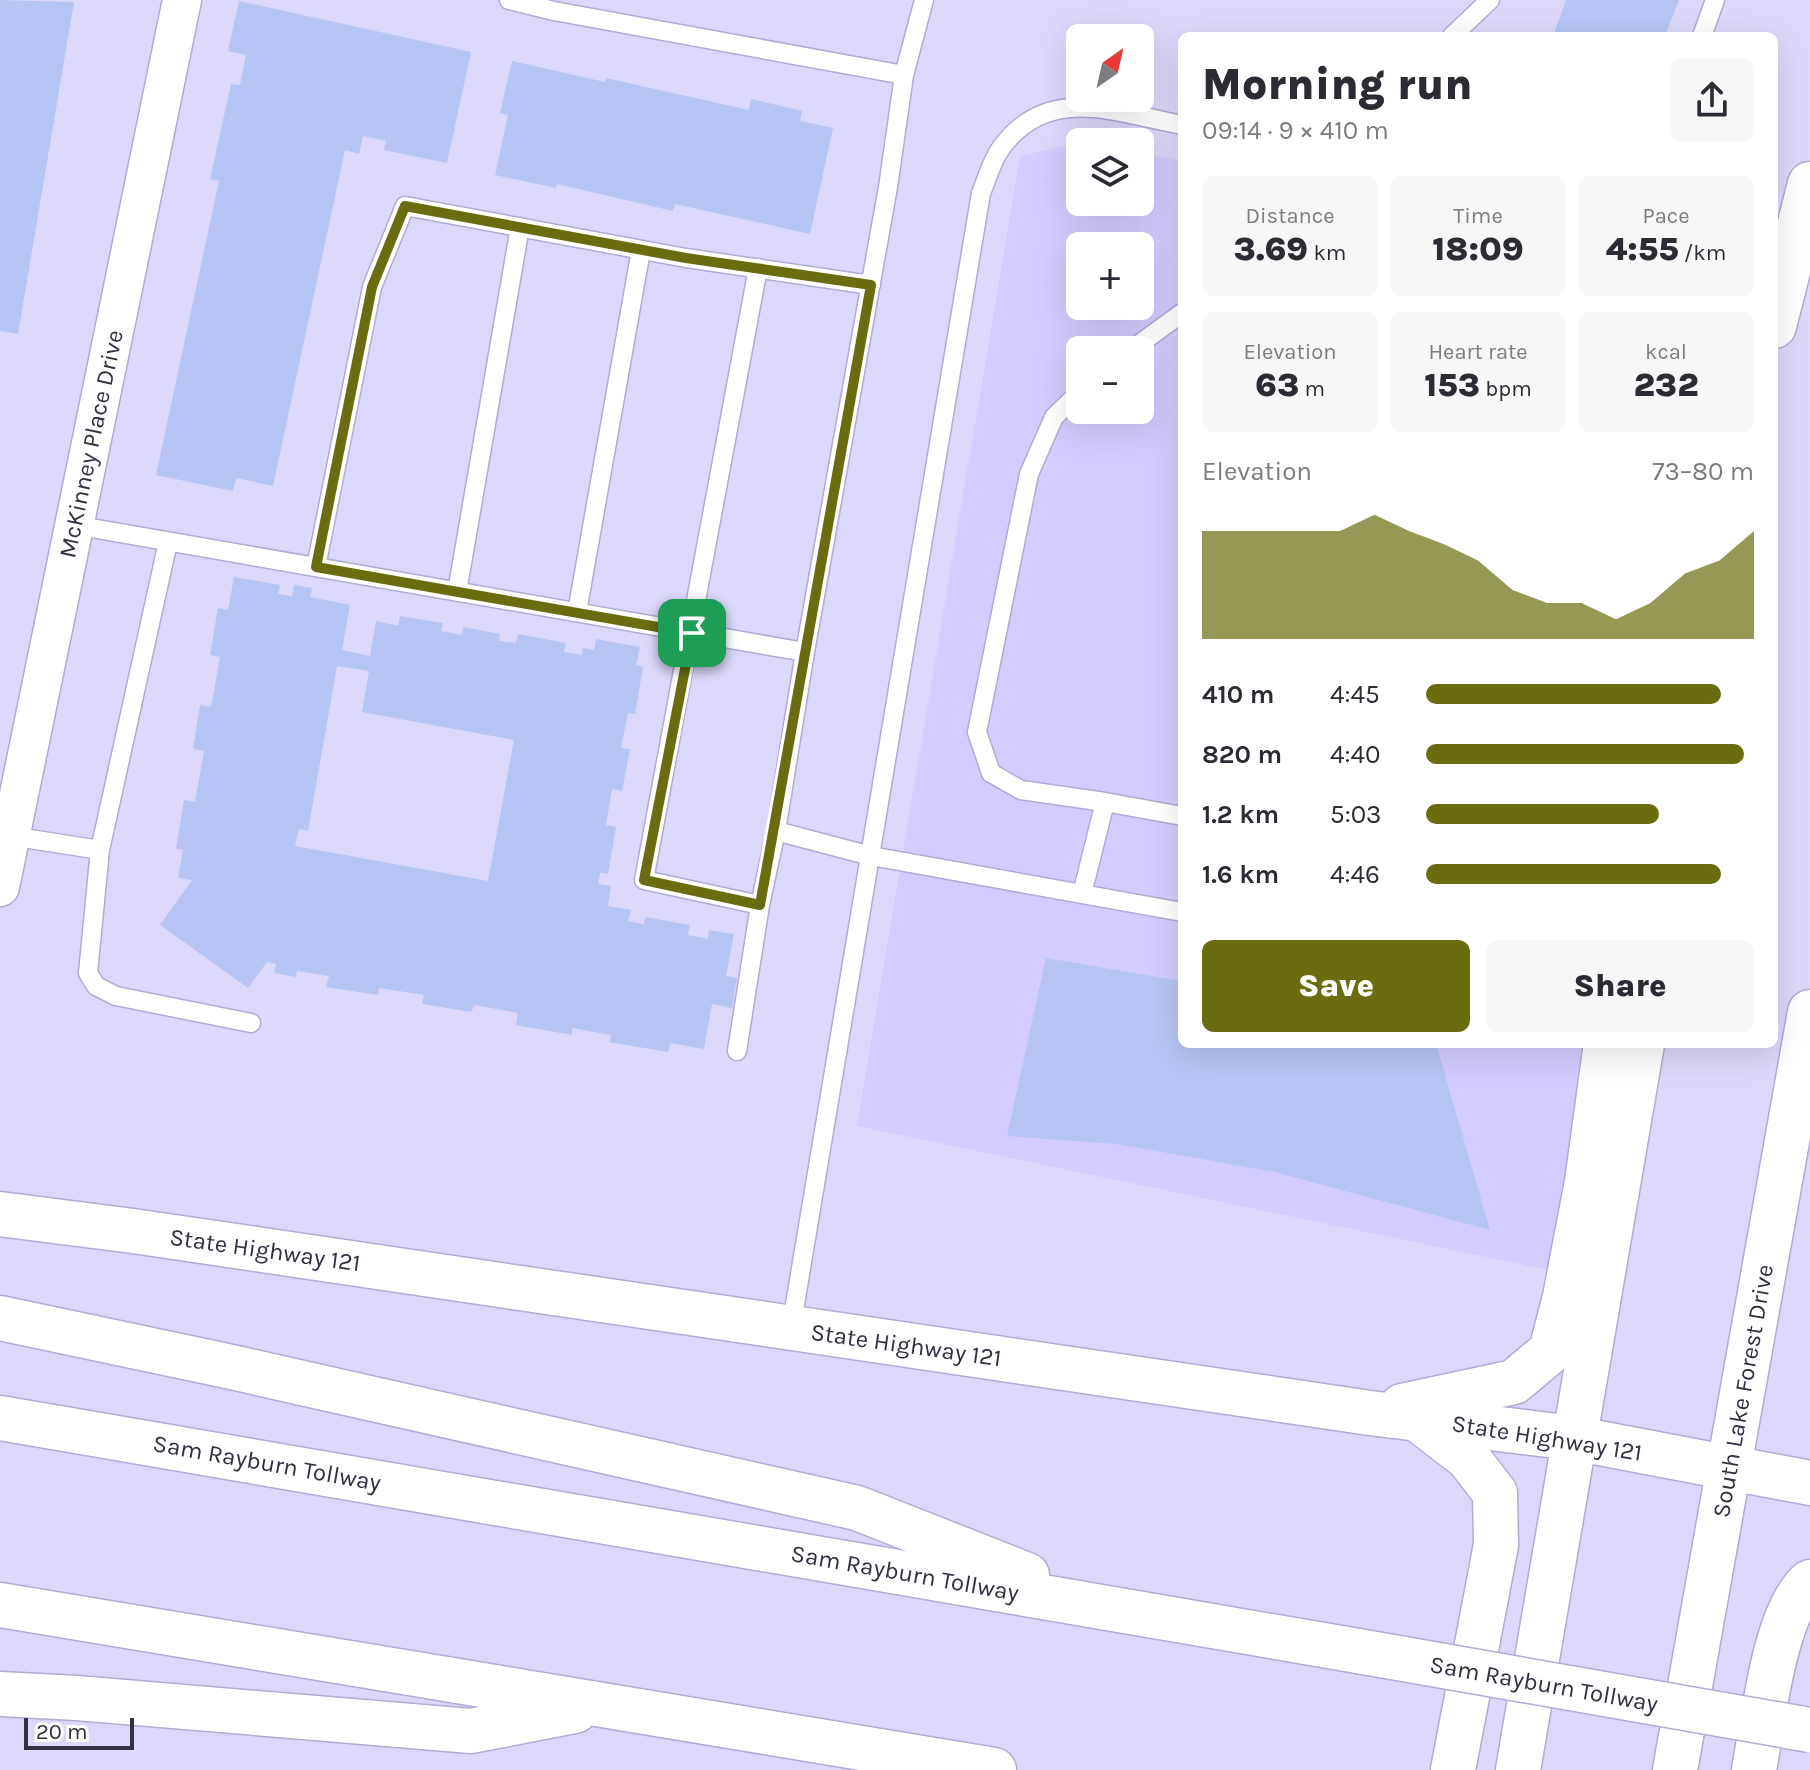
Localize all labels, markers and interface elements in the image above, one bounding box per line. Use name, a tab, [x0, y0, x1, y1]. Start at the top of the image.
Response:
north arrow	[1066, 24, 1154, 112]
map controls	[1066, 24, 1154, 424]
button: share	[1670, 58, 1754, 142]
text: Morning run	[1202, 59, 1473, 110]
text: 09:14 · 9 × 410 m	[1202, 115, 1389, 146]
button: layers	[1066, 128, 1154, 216]
text: Distance	[1246, 203, 1334, 229]
text: Time	[1453, 203, 1503, 229]
text: Pace	[1643, 203, 1689, 229]
text: 3.69	[1234, 229, 1308, 269]
text: 18:09	[1432, 229, 1524, 269]
text: 4:55	[1606, 229, 1679, 269]
button: +	[1066, 232, 1154, 320]
text: km	[1308, 240, 1346, 266]
text: /km	[1679, 240, 1726, 266]
street label: McKinney Place Drive	[53, 327, 129, 561]
button: −	[1066, 336, 1154, 424]
text: Elevation	[1243, 339, 1337, 365]
text: Heart rate	[1428, 339, 1528, 365]
text: kcal	[1645, 339, 1687, 365]
text: 63	[1255, 365, 1299, 405]
text: 153	[1424, 365, 1480, 405]
text: 232	[1633, 365, 1699, 405]
text: m	[1299, 376, 1325, 402]
text: bpm	[1480, 376, 1532, 402]
text: Elevation	[1202, 456, 1312, 487]
text: 73–80 m	[1652, 456, 1754, 487]
pin	[658, 599, 726, 667]
icon: arrive	[670, 611, 714, 655]
text: 410 m	[1202, 679, 1274, 710]
text: 4:45	[1330, 679, 1380, 710]
text: 820 m	[1202, 739, 1282, 770]
text: 4:40	[1330, 739, 1380, 770]
text: 1.2 km	[1202, 799, 1279, 830]
text: 5:03	[1330, 799, 1381, 830]
text: 1.6 km	[1202, 859, 1279, 890]
text: 4:46	[1330, 859, 1380, 890]
button: Save	[1202, 940, 1470, 1032]
button: Share	[1486, 940, 1754, 1032]
street label: State Highway 121	[168, 1223, 362, 1277]
street label: South Lake Forest Drive	[1707, 1262, 1779, 1520]
street label: State Highway 121	[809, 1318, 1003, 1372]
street label: State Highway 121	[1450, 1409, 1644, 1467]
street label: Sam Rayburn Tollway	[151, 1429, 383, 1497]
street label: Sam Rayburn Tollway	[789, 1539, 1021, 1607]
street label: Sam Rayburn Tollway	[1428, 1650, 1660, 1718]
scale bar	[24, 1714, 134, 1750]
text: 20 m	[36, 1719, 88, 1745]

